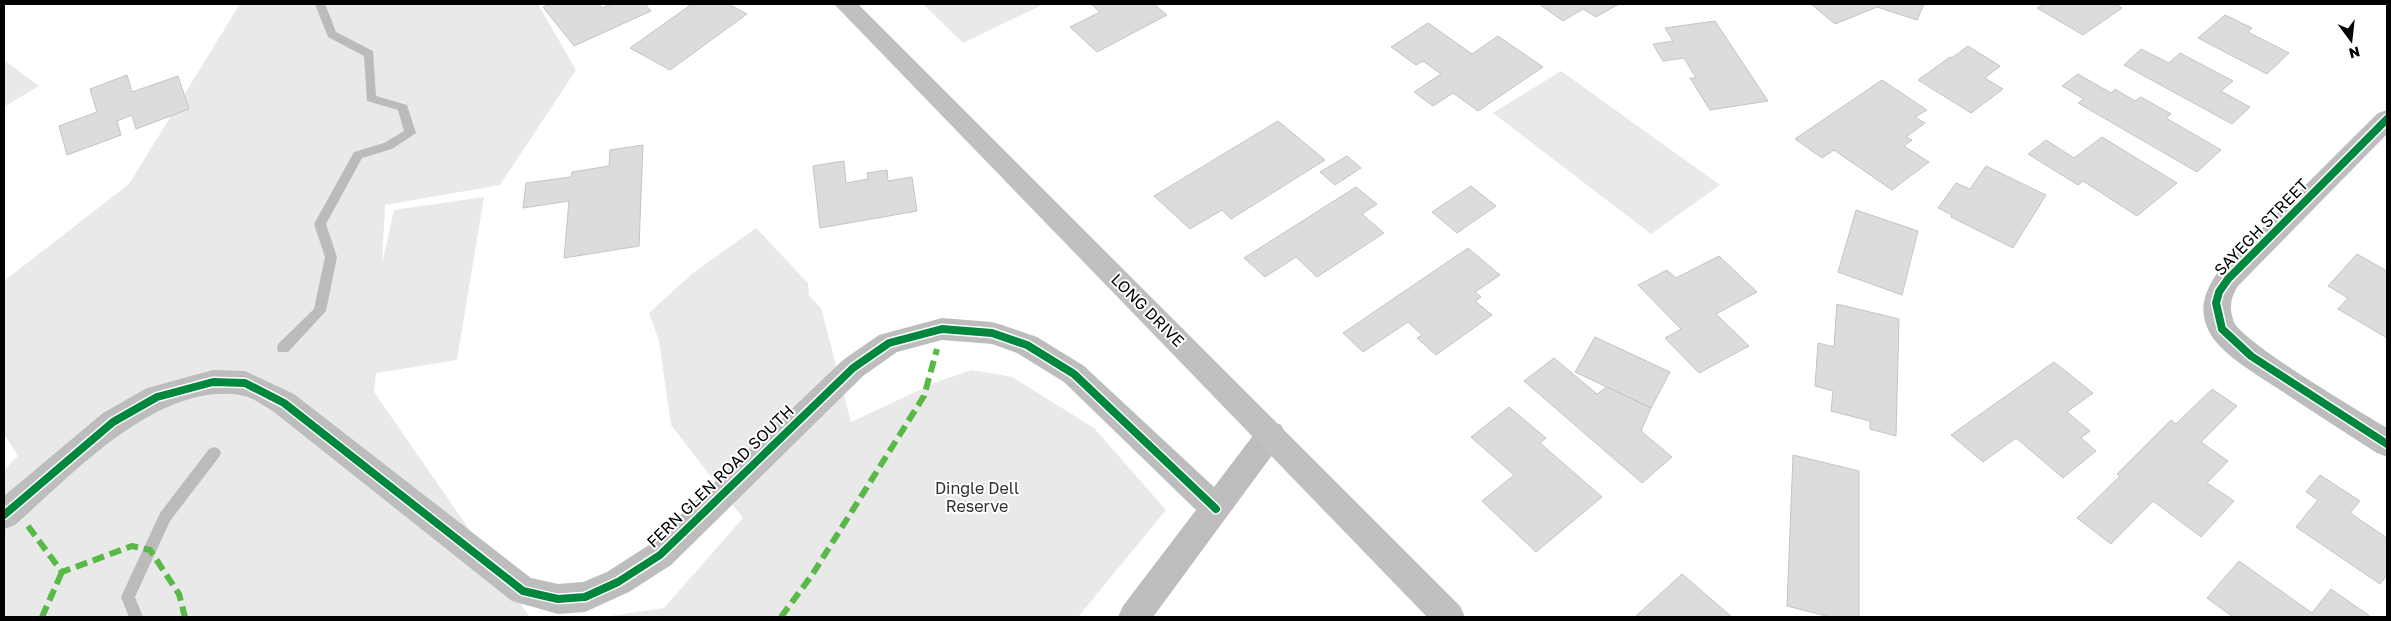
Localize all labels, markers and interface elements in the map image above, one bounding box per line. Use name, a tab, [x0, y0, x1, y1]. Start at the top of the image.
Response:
north arrow	[2326, 15, 2376, 65]
text: N	[2347, 43, 2362, 63]
street label: SAYEGH STREET	[2210, 174, 2312, 280]
street label: LONG DRIVE	[1107, 269, 1189, 351]
street label: FERN GLEN ROAD SOUTH	[642, 400, 798, 552]
park label: Dingle Dell Reserve	[935, 478, 1019, 516]

